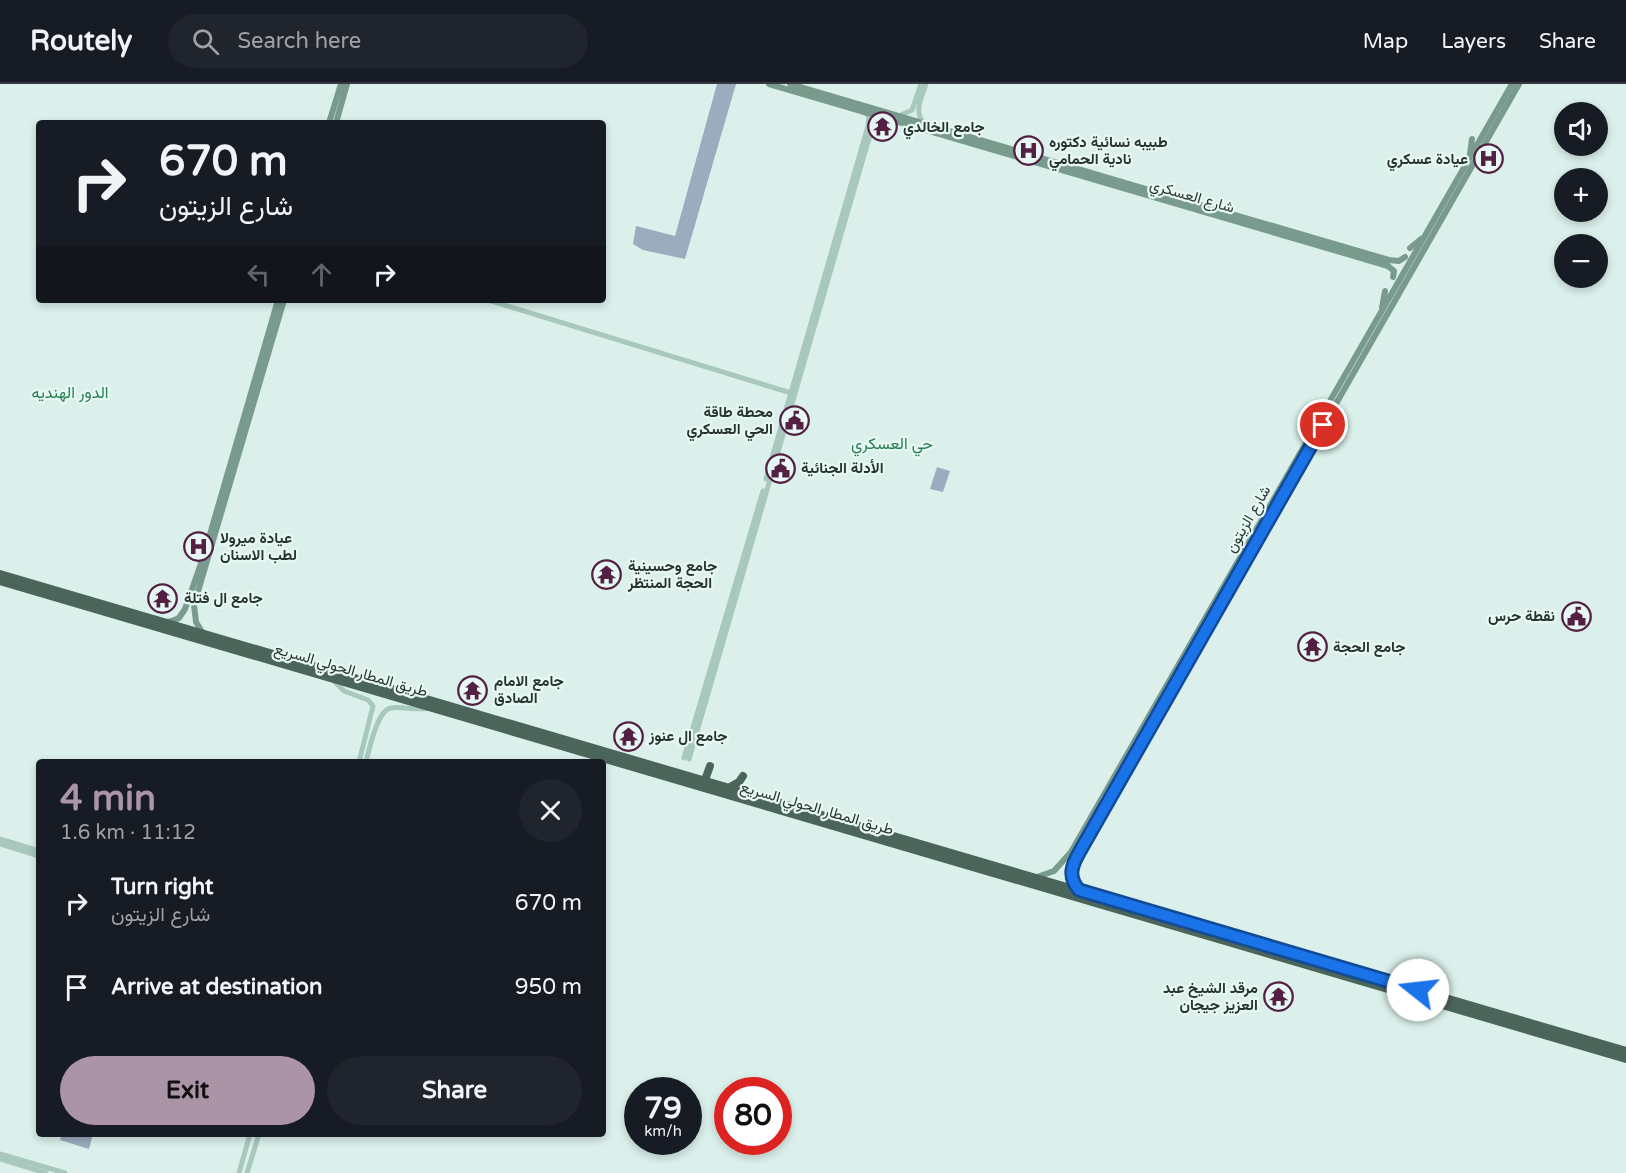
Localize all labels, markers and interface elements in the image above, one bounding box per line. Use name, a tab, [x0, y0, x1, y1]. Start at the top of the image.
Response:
search box	[168, 14, 588, 68]
text: Routely	[30, 24, 132, 58]
icon: search	[189, 25, 222, 58]
text: Search here	[237, 28, 361, 54]
text: Map	[1363, 29, 1408, 54]
text: Layers	[1441, 29, 1506, 54]
text: Share	[1539, 29, 1596, 54]
map controls	[1554, 102, 1608, 288]
button: sound	[1554, 102, 1608, 156]
temple icon: جامع الخالدي	[866, 111, 898, 143]
place label: جامع الخالدي	[903, 118, 985, 140]
place label: طبيبه نسائية دكتوره نادية الحمامي	[1049, 133, 1168, 172]
hospital icon: طبيبه نسائية دكتوره نادية الحمامي	[1012, 135, 1044, 167]
text: 670 m	[159, 136, 288, 187]
hospital icon: عيادة عسكري	[1473, 143, 1505, 175]
icon: right	[60, 144, 138, 222]
place label: عيادة عسكري	[1387, 150, 1468, 172]
button: +	[1554, 168, 1608, 222]
street label: شارع العسكري	[1147, 175, 1237, 221]
text: شارع الزيتون	[159, 190, 293, 223]
button: −	[1554, 234, 1608, 288]
icon: left	[242, 258, 275, 291]
icon: ahead	[305, 258, 338, 291]
icon: right	[368, 258, 401, 291]
district label: الدور الهنديه	[31, 383, 109, 403]
pin	[1297, 399, 1348, 450]
place label: محطة طاقة الحي العسكري	[687, 403, 773, 442]
public building icon: محطة طاقة الحي العسكري	[778, 405, 810, 437]
icon: arrive	[1306, 408, 1339, 441]
district label: حي العسكري	[851, 434, 933, 457]
public building icon: الأدلة الجنائية	[764, 452, 796, 484]
place label: الأدلة الجنائية	[801, 459, 884, 477]
street label: شارع الزيتون	[1222, 482, 1276, 557]
place label: عيادة ميرولا لطب الاسنان	[220, 529, 297, 564]
hospital icon: عيادة ميرولا لطب الاسنان	[183, 531, 215, 563]
place label: جامع وحسينية الحجة المنتظر	[627, 557, 717, 592]
temple icon: جامع وحسينية الحجة المنتظر	[591, 559, 623, 591]
temple icon: جامع ال فتلة	[147, 582, 179, 614]
place label: جامع ال فتلة	[184, 589, 263, 608]
public building icon: نقطة حرس	[1560, 600, 1592, 632]
place label: نقطة حرس	[1488, 607, 1555, 625]
temple icon: جامع الحجة	[1296, 631, 1328, 663]
place label: جامع الحجة	[1333, 638, 1405, 657]
street label: طريق المطار الحولي السريع	[271, 639, 430, 704]
place label: جامع الامام الصادق	[494, 672, 564, 707]
temple icon: جامع الامام الصادق	[457, 674, 489, 706]
temple icon: جامع ال عنوز	[612, 720, 644, 752]
place label: جامع ال عنوز	[648, 727, 728, 746]
text: 4 min	[60, 777, 156, 820]
street label: طريق المطار الحولي السريع	[737, 777, 896, 842]
button: close	[519, 779, 582, 842]
text: 1.6 km · 11:12	[60, 821, 196, 845]
text: Turn right	[111, 874, 213, 900]
icon: right	[60, 887, 93, 920]
text: 670 m	[515, 890, 582, 916]
text: شارع الزيتون	[111, 903, 210, 927]
position arrow	[1386, 958, 1450, 1022]
icon: arrive	[60, 971, 93, 1004]
text: Arrive at destination	[111, 974, 322, 1000]
text: 950 m	[515, 974, 582, 1000]
place label: مرقد الشيخ عبد العزيز جيجان	[1163, 979, 1258, 1014]
temple icon: مرقد الشيخ عبد العزيز جيجان	[1263, 981, 1295, 1013]
button: Exit	[60, 1056, 315, 1125]
button: Share	[327, 1056, 582, 1125]
speed limit sign: 80	[714, 1077, 792, 1155]
text: 79	[644, 1090, 682, 1127]
text: km/h	[644, 1122, 682, 1140]

